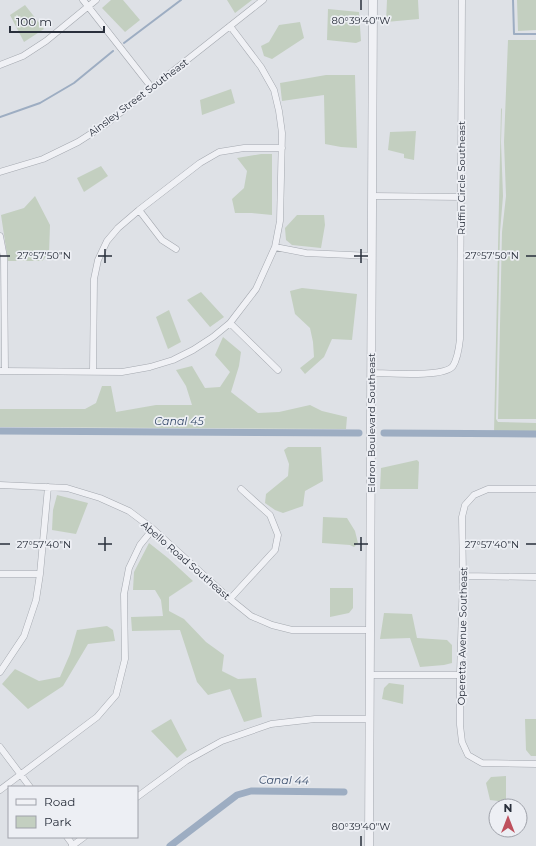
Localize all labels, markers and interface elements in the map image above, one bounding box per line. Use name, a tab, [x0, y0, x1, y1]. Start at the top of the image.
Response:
scale bar	[10, 8, 104, 34]
text: 100 m	[16, 14, 52, 29]
text: 80°39'40"W	[332, 14, 390, 27]
street label: Ainsley Street Southeast	[86, 56, 191, 139]
street label: Ruffin Circle Southeast	[455, 121, 468, 235]
text: 27°57'50"N	[17, 249, 71, 262]
text: 27°57'50"N	[465, 249, 519, 262]
street label: Eldron Boulevard Southeast	[365, 353, 378, 493]
water label: Canal 45	[154, 414, 204, 428]
street label: Abello Road Southeast	[138, 518, 233, 603]
text: 27°57'40"N	[17, 538, 71, 551]
text: 27°57'40"N	[465, 538, 519, 551]
street label: Operetta Avenue Southeast	[455, 567, 470, 705]
water label: Canal 44	[259, 773, 310, 787]
legend	[8, 786, 138, 838]
text: Road	[44, 794, 75, 809]
north arrow	[488, 798, 528, 838]
text: N	[504, 801, 512, 815]
text: Park	[44, 814, 72, 829]
text: 80°39'40"W	[332, 820, 390, 833]

